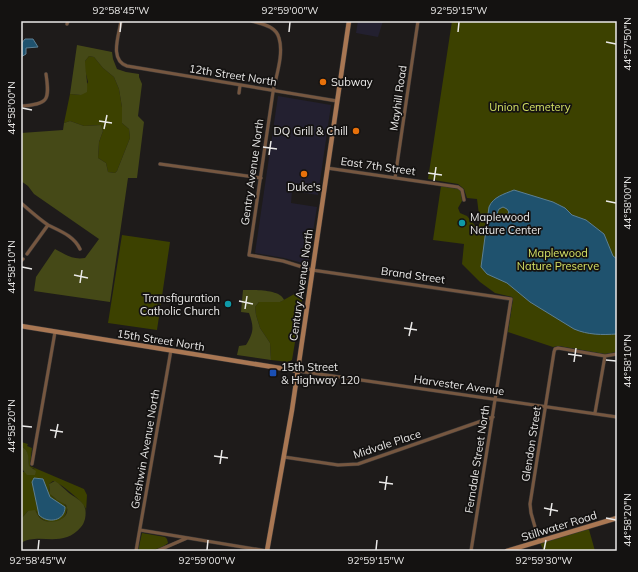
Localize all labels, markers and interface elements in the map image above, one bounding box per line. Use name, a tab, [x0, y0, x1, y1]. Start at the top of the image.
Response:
text: 92°58'45"W	[93, 4, 149, 17]
text: 92°59'00"W	[262, 4, 318, 17]
text: 92°59'15"W	[431, 4, 487, 17]
text: 44°57'50"N	[621, 17, 634, 71]
street label: 12th Street North	[188, 61, 278, 89]
street label: Mayhill Road	[386, 64, 410, 132]
place label: Subway	[331, 75, 373, 89]
marker: Subway	[318, 77, 328, 87]
text: 44°58'00"N	[5, 81, 18, 135]
park label: Union Cemetery	[489, 100, 571, 114]
street label: Gentry Avenue North	[238, 118, 266, 226]
place label: DQ Grill & Chill	[274, 124, 348, 138]
marker: DQ Grill & Chill	[351, 126, 361, 136]
street label: East 7th Street	[340, 154, 416, 178]
marker: Duke's	[299, 169, 309, 179]
text: 44°58'00"N	[621, 176, 634, 230]
place label: Duke's	[287, 180, 321, 194]
place label: Maplewood Nature Center	[470, 210, 541, 237]
marker: Maplewood Nature Center	[457, 218, 467, 228]
street label: Century Avenue North	[286, 228, 316, 342]
text: 44°58'10"N	[5, 240, 18, 294]
park label: Maplewood Nature Preserve	[517, 246, 599, 273]
street label: Brand Street	[380, 264, 446, 286]
place label: Transfiguration Catholic Church	[140, 291, 220, 318]
marker: Transfiguration Catholic Church	[223, 299, 233, 309]
street label: 15th Street North	[116, 326, 206, 354]
text: 44°58'10"N	[621, 334, 634, 388]
place label: 15th Street & Highway 120	[281, 360, 360, 387]
marker: 15th Street & Highway 120	[268, 368, 278, 378]
street label: Harvester Avenue	[413, 372, 505, 398]
street label: Gershwin Avenue North	[128, 388, 162, 510]
text: 44°58'20"N	[5, 399, 18, 453]
street label: Ferndale Street North	[462, 404, 492, 514]
street label: Glendon Street	[518, 405, 544, 482]
street label: Midvale Place	[351, 426, 423, 461]
text: 44°58'20"N	[621, 493, 634, 547]
street label: Stillwater Road	[520, 508, 598, 544]
text: 92°58'45"W	[10, 554, 66, 567]
text: 92°59'00"W	[179, 554, 235, 567]
text: 92°59'15"W	[348, 554, 404, 567]
text: 92°59'30"W	[516, 554, 572, 567]

